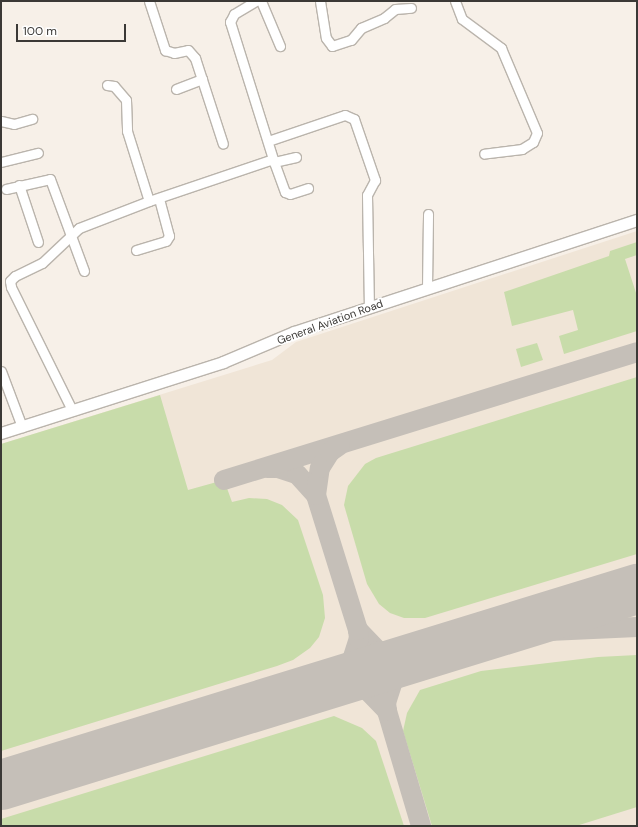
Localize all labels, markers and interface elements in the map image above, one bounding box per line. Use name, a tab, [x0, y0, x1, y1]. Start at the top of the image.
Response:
scale bar	[18, 16, 128, 42]
text: 100 m	[23, 23, 57, 39]
street label: General Aviation Road	[275, 297, 385, 347]

